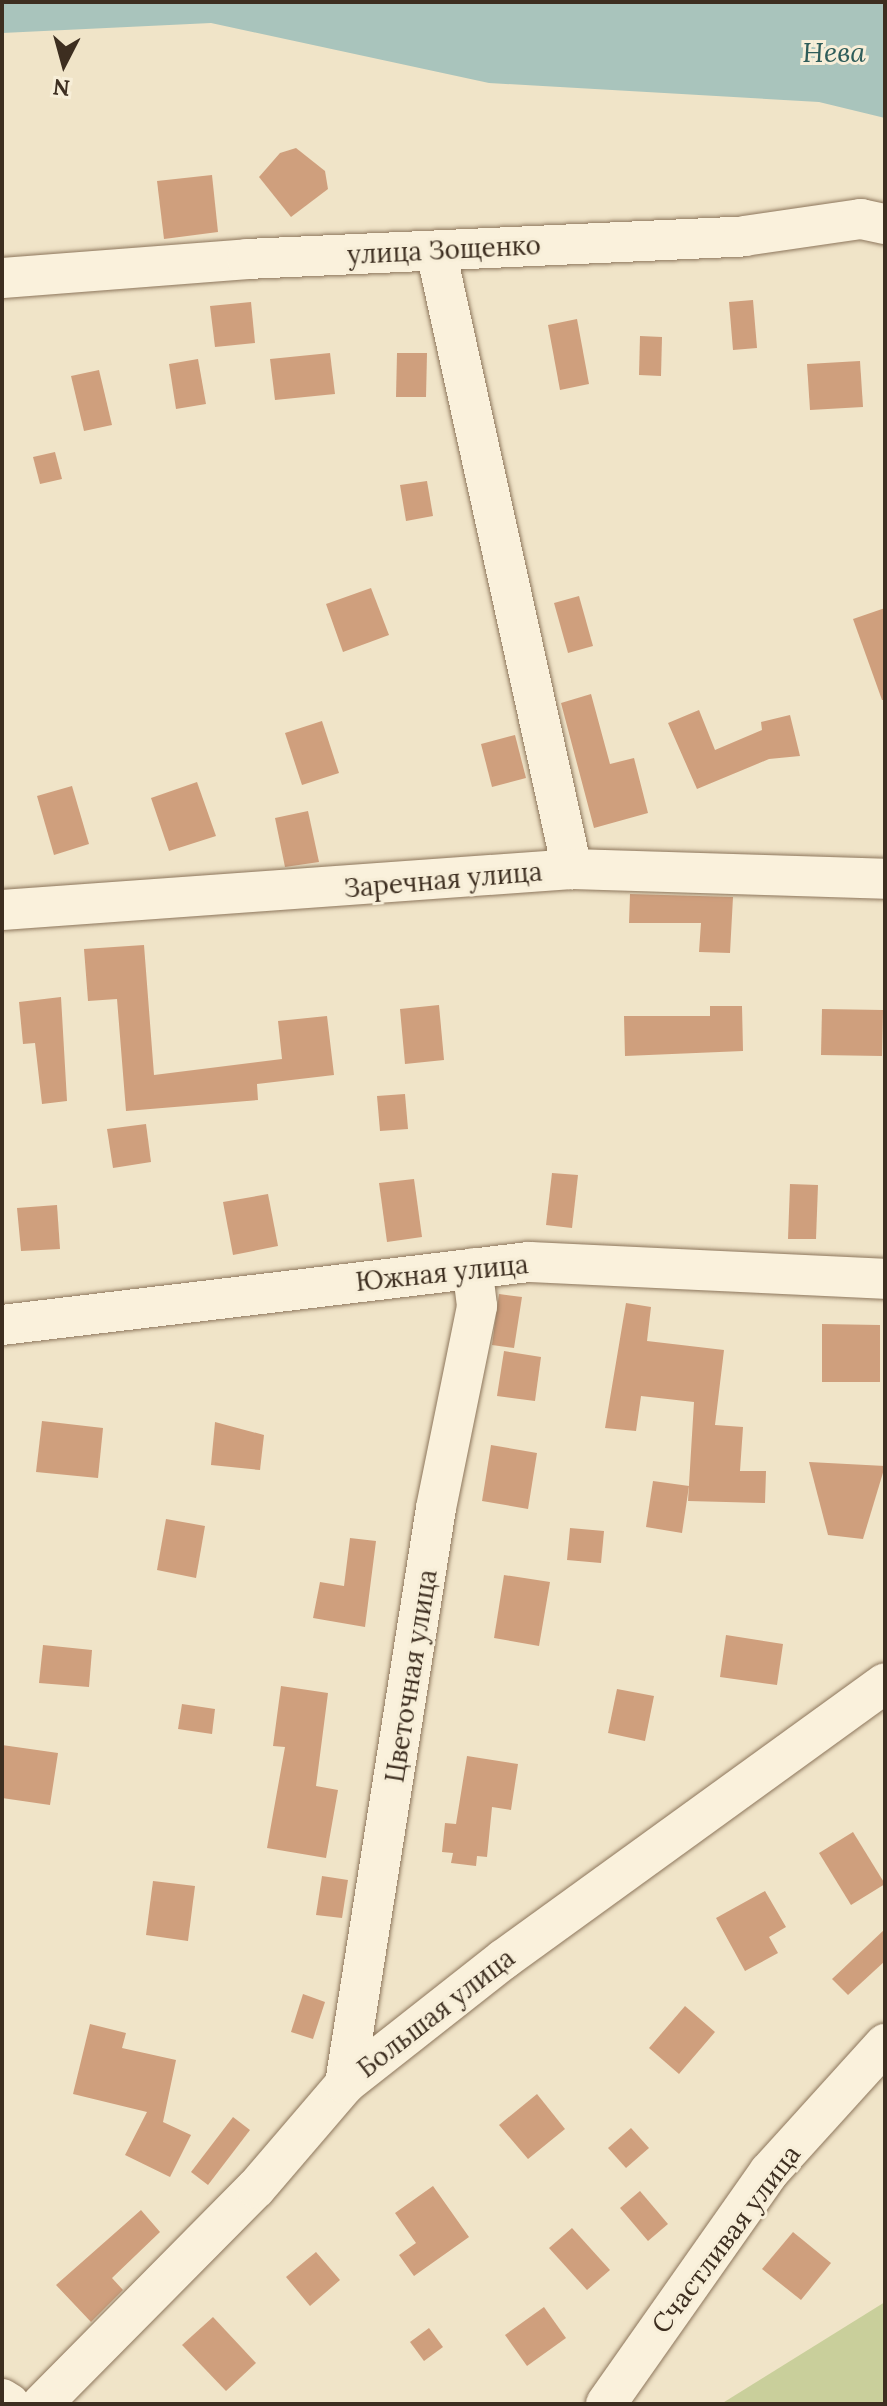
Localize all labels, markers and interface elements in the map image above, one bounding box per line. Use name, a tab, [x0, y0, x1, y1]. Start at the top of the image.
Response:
north arrow	[24, 24, 104, 104]
water label: Нева	[802, 35, 866, 69]
text: N	[52, 73, 71, 103]
street label: улица Зощенко	[346, 229, 542, 271]
street label: Заречная улица	[343, 856, 543, 904]
street label: Южная улица	[354, 1248, 530, 1298]
street label: Цветочная улица	[379, 1567, 443, 1785]
street label: Большая улица	[351, 1942, 521, 2084]
street label: Счастливая улица	[645, 2139, 807, 2339]

